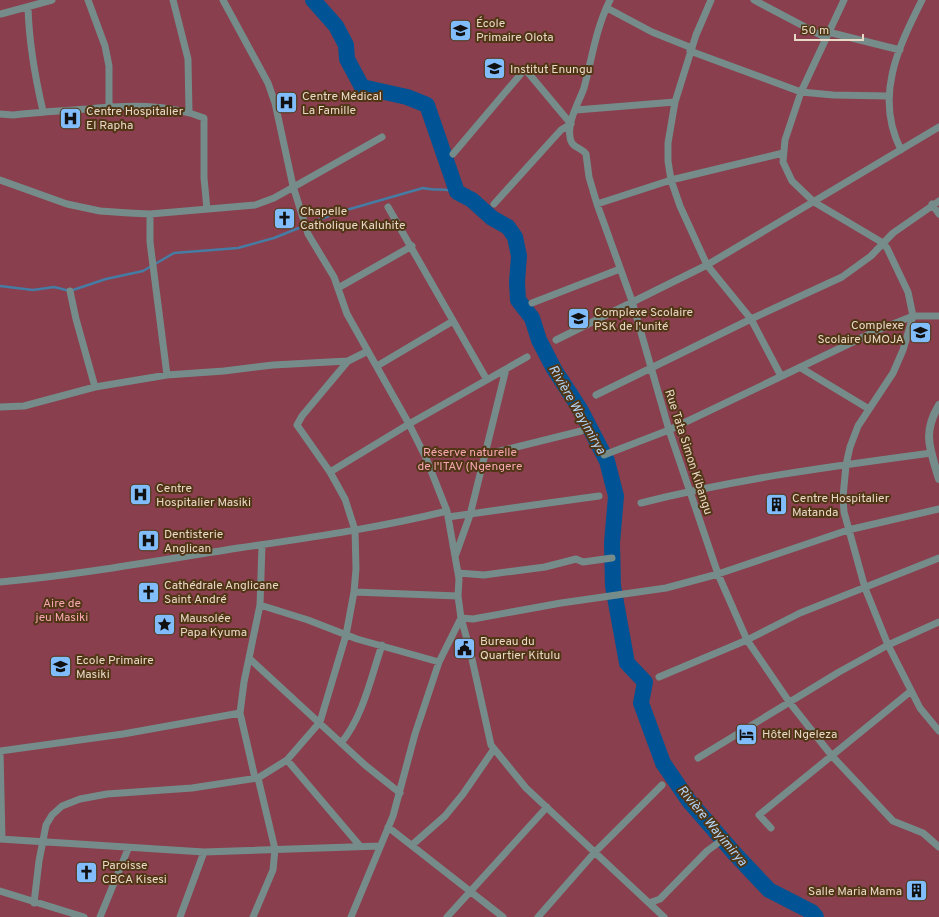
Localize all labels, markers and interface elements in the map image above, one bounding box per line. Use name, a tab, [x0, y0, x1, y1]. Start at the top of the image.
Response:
place label: École Primaire Olota	[476, 16, 554, 46]
scale bar	[795, 16, 863, 42]
school or university icon: École Primaire Olota	[447, 17, 473, 43]
text: 50 m	[801, 23, 829, 39]
school or university icon: Institut Enungu	[482, 56, 508, 82]
place label: Institut Enungu	[510, 62, 593, 78]
place label: Centre Médical La Famille	[302, 89, 382, 119]
hospital icon: Centre Médical La Famille	[274, 90, 300, 116]
place label: Centre Hospitalier El Rapha	[86, 104, 184, 134]
hospital icon: Centre Hospitalier El Rapha	[58, 105, 84, 131]
place label: Chapelle Catholique Kaluhite	[300, 204, 405, 234]
church icon: Chapelle Catholique Kaluhite	[272, 205, 298, 231]
place label: Complexe Scolaire PSK de l'unité	[594, 305, 693, 335]
school or university icon: Complexe Scolaire PSK de l'unité	[566, 306, 592, 332]
place label: Complexe Scolaire UMOJA	[818, 318, 904, 348]
school or university icon: Complexe Scolaire UMOJA	[907, 319, 933, 345]
water label: Rivière Wayimirya	[544, 363, 608, 458]
street label: Rue Tata Simon Kibangu	[660, 388, 716, 517]
park label: Réserve naturelle de l'ITAV (Ngengere	[418, 445, 522, 475]
place label: Centre Hospitalier Masiki	[156, 481, 251, 511]
hospital icon: Centre Hospitalier Masiki	[128, 482, 154, 508]
place label: Centre Hospitalier Matanda	[792, 491, 890, 521]
building icon: Centre Hospitalier Matanda	[764, 492, 790, 518]
place label: Dentisterie Anglican	[164, 527, 223, 557]
hospital icon: Dentisterie Anglican	[136, 528, 162, 554]
place label: Cathédrale Anglicane Saint André	[164, 578, 279, 608]
church icon: Cathédrale Anglicane Saint André	[136, 579, 162, 605]
park label: Aire de jeu Masiki	[35, 596, 88, 626]
place label: Mausolée Papa Kyuma	[180, 611, 247, 641]
place icon: Mausolée Papa Kyuma	[151, 612, 177, 638]
place label: Bureau du Quartier Kitulu	[480, 634, 560, 664]
public building icon: Bureau du Quartier Kitulu	[452, 635, 478, 661]
place label: Ecole Primaire Masiki	[76, 653, 154, 683]
school or university icon: Ecole Primaire Masiki	[48, 654, 74, 680]
hotel icon: Hôtel Ngeleza	[734, 721, 760, 747]
place label: Hôtel Ngeleza	[762, 727, 837, 743]
water label: Rivière Wayimirya	[673, 783, 750, 870]
place label: Paroisse CBCA Kisesi	[102, 858, 167, 888]
church icon: Paroisse CBCA Kisesi	[74, 859, 100, 885]
building icon: Salle Maria Mama	[904, 878, 930, 904]
place label: Salle Maria Mama	[808, 884, 902, 900]

